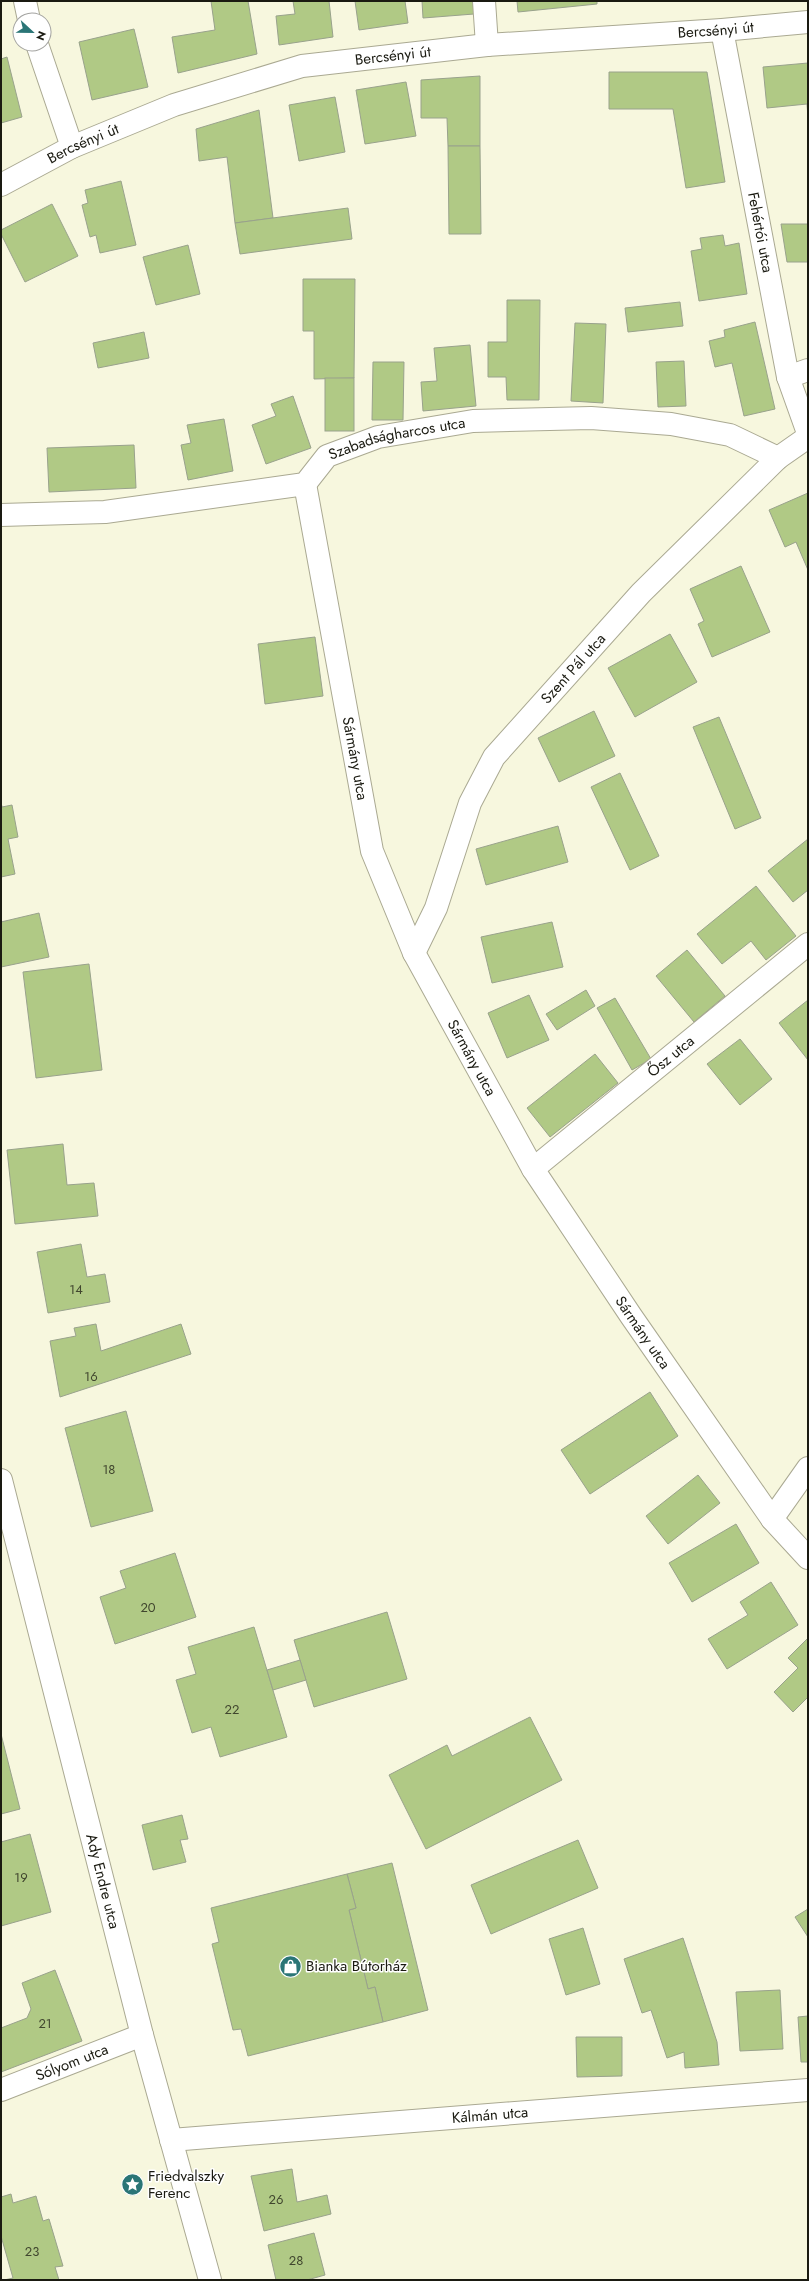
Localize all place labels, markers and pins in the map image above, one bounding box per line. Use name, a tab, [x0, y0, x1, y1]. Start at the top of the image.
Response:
shop icon: Bianka Bútorház	[277, 1953, 303, 1979]
place label: Bianka Bútorház	[306, 1955, 407, 1977]
place label: Friedvalszky Ferenc	[148, 2165, 225, 2204]
place icon: Friedvalszky Ferenc	[120, 2172, 146, 2198]

